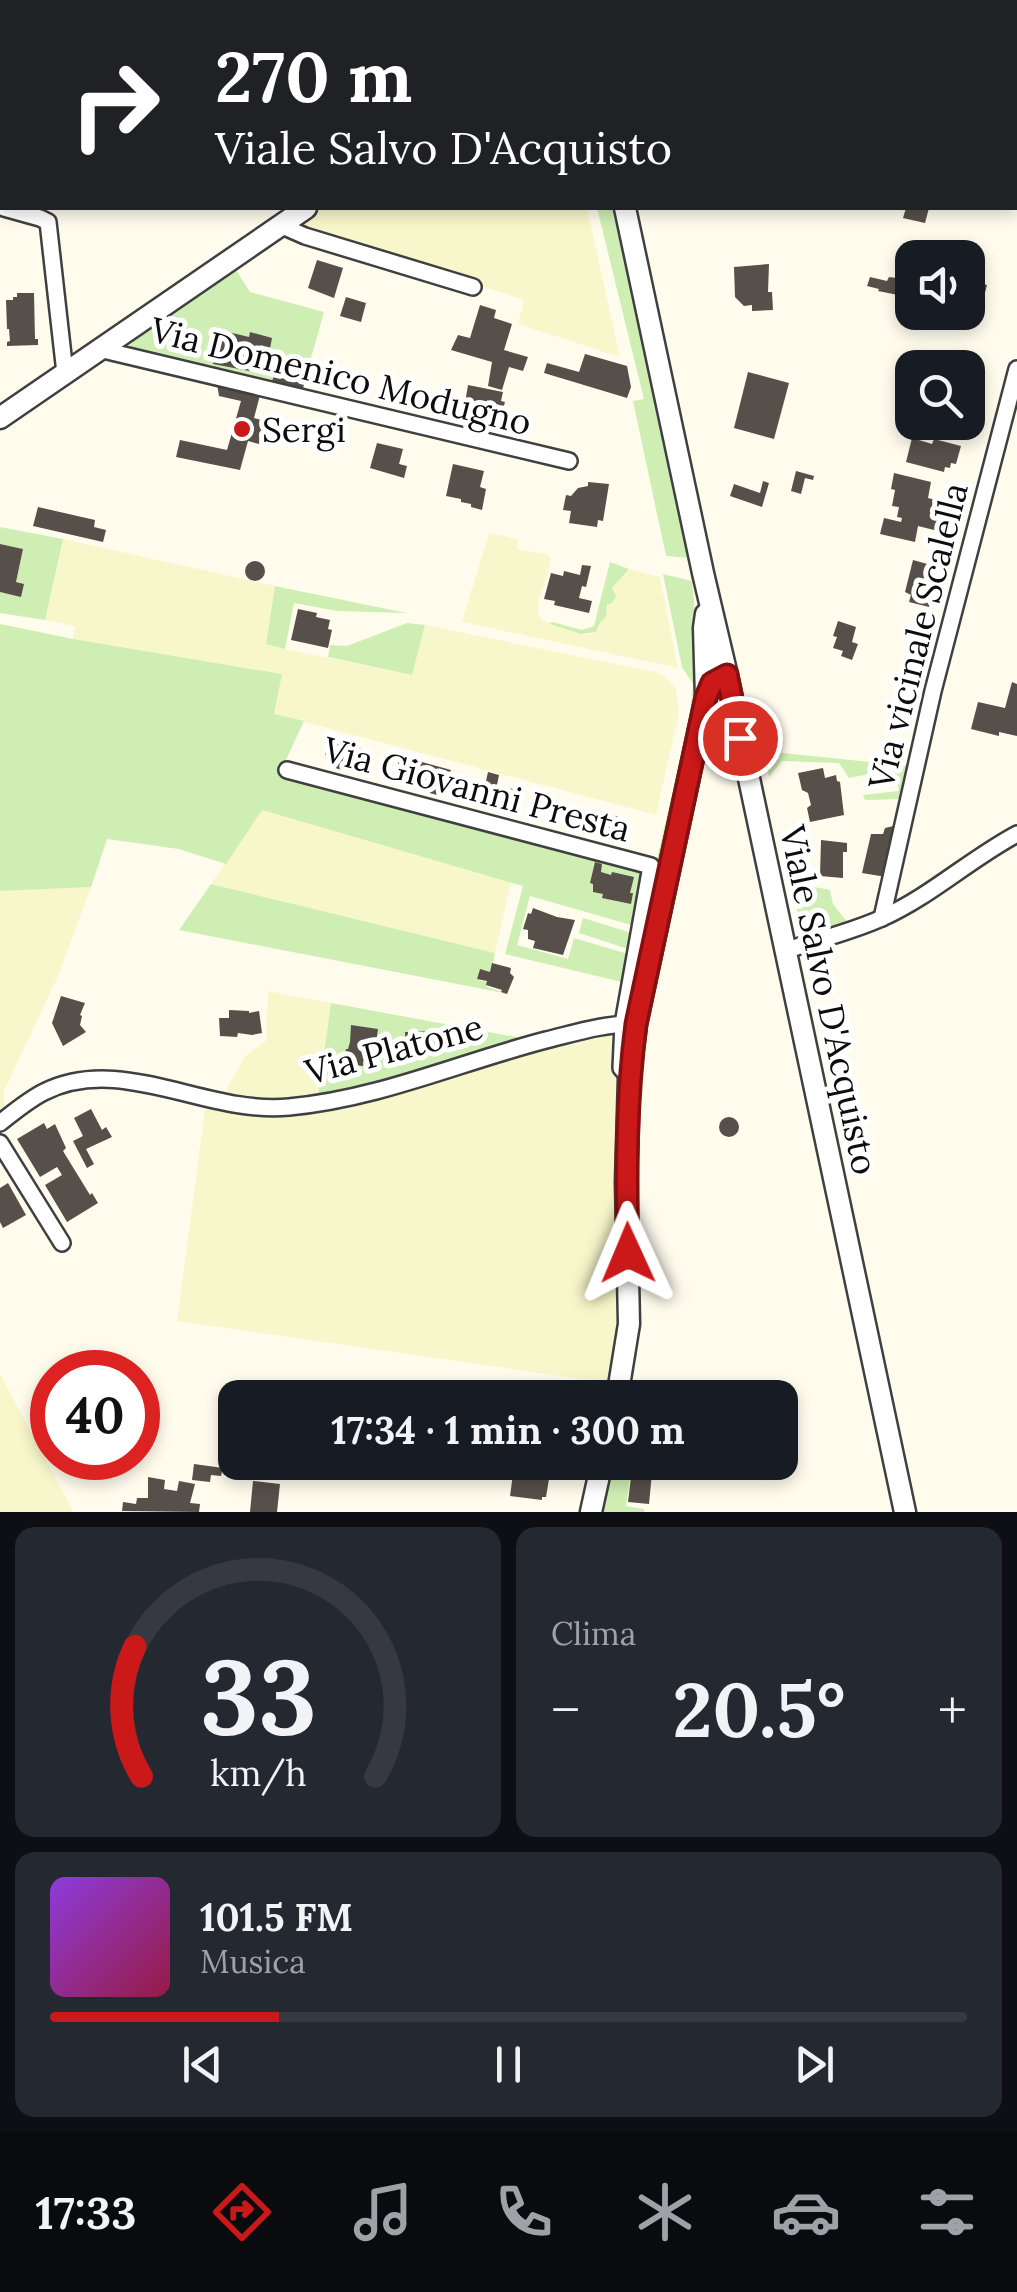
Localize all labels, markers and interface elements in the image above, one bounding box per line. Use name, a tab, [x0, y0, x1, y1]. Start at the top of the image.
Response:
text: 270 m	[215, 32, 412, 121]
icon: right	[50, 40, 180, 170]
text: Viale Salvo D'Acquisto	[215, 119, 672, 176]
map controls	[895, 240, 985, 440]
button: sound	[895, 240, 985, 330]
street label: Via Domenico Modugno	[145, 307, 536, 445]
button: search	[895, 350, 985, 440]
place label: Sergi	[262, 407, 346, 452]
marker: Sergi	[231, 418, 253, 440]
street label: Via vicinale Scalella	[858, 478, 978, 795]
pin	[698, 696, 783, 781]
icon: arrive	[713, 711, 768, 766]
street label: Via Giovanni Presta	[318, 726, 635, 852]
street label: Viale Salvo D'Acquisto	[770, 820, 888, 1179]
street label: Via Platone	[299, 1004, 488, 1095]
position arrow	[576, 1201, 680, 1305]
speed limit sign: 40	[30, 1350, 160, 1480]
text: 17:34 · 1 min · 300 m	[331, 1406, 685, 1454]
text: Clima	[551, 1613, 636, 1654]
text: 33	[200, 1629, 316, 1762]
text: 20.5°	[672, 1662, 846, 1758]
text: −	[551, 1675, 580, 1745]
text: +	[938, 1675, 967, 1745]
text: km/h	[210, 1750, 306, 1796]
text: 101.5 FM	[200, 1893, 353, 1941]
text: Musica	[200, 1941, 306, 1982]
icon: previous	[175, 2037, 230, 2092]
icon: pause	[481, 2037, 536, 2092]
icon: next	[787, 2037, 842, 2092]
icon: directions	[207, 2177, 277, 2247]
icon: music	[348, 2177, 418, 2247]
icon: phone	[489, 2177, 559, 2247]
icon: climate	[630, 2177, 700, 2247]
icon: car	[771, 2177, 841, 2247]
icon: filters	[912, 2177, 982, 2247]
text: 17:33	[35, 2184, 136, 2241]

